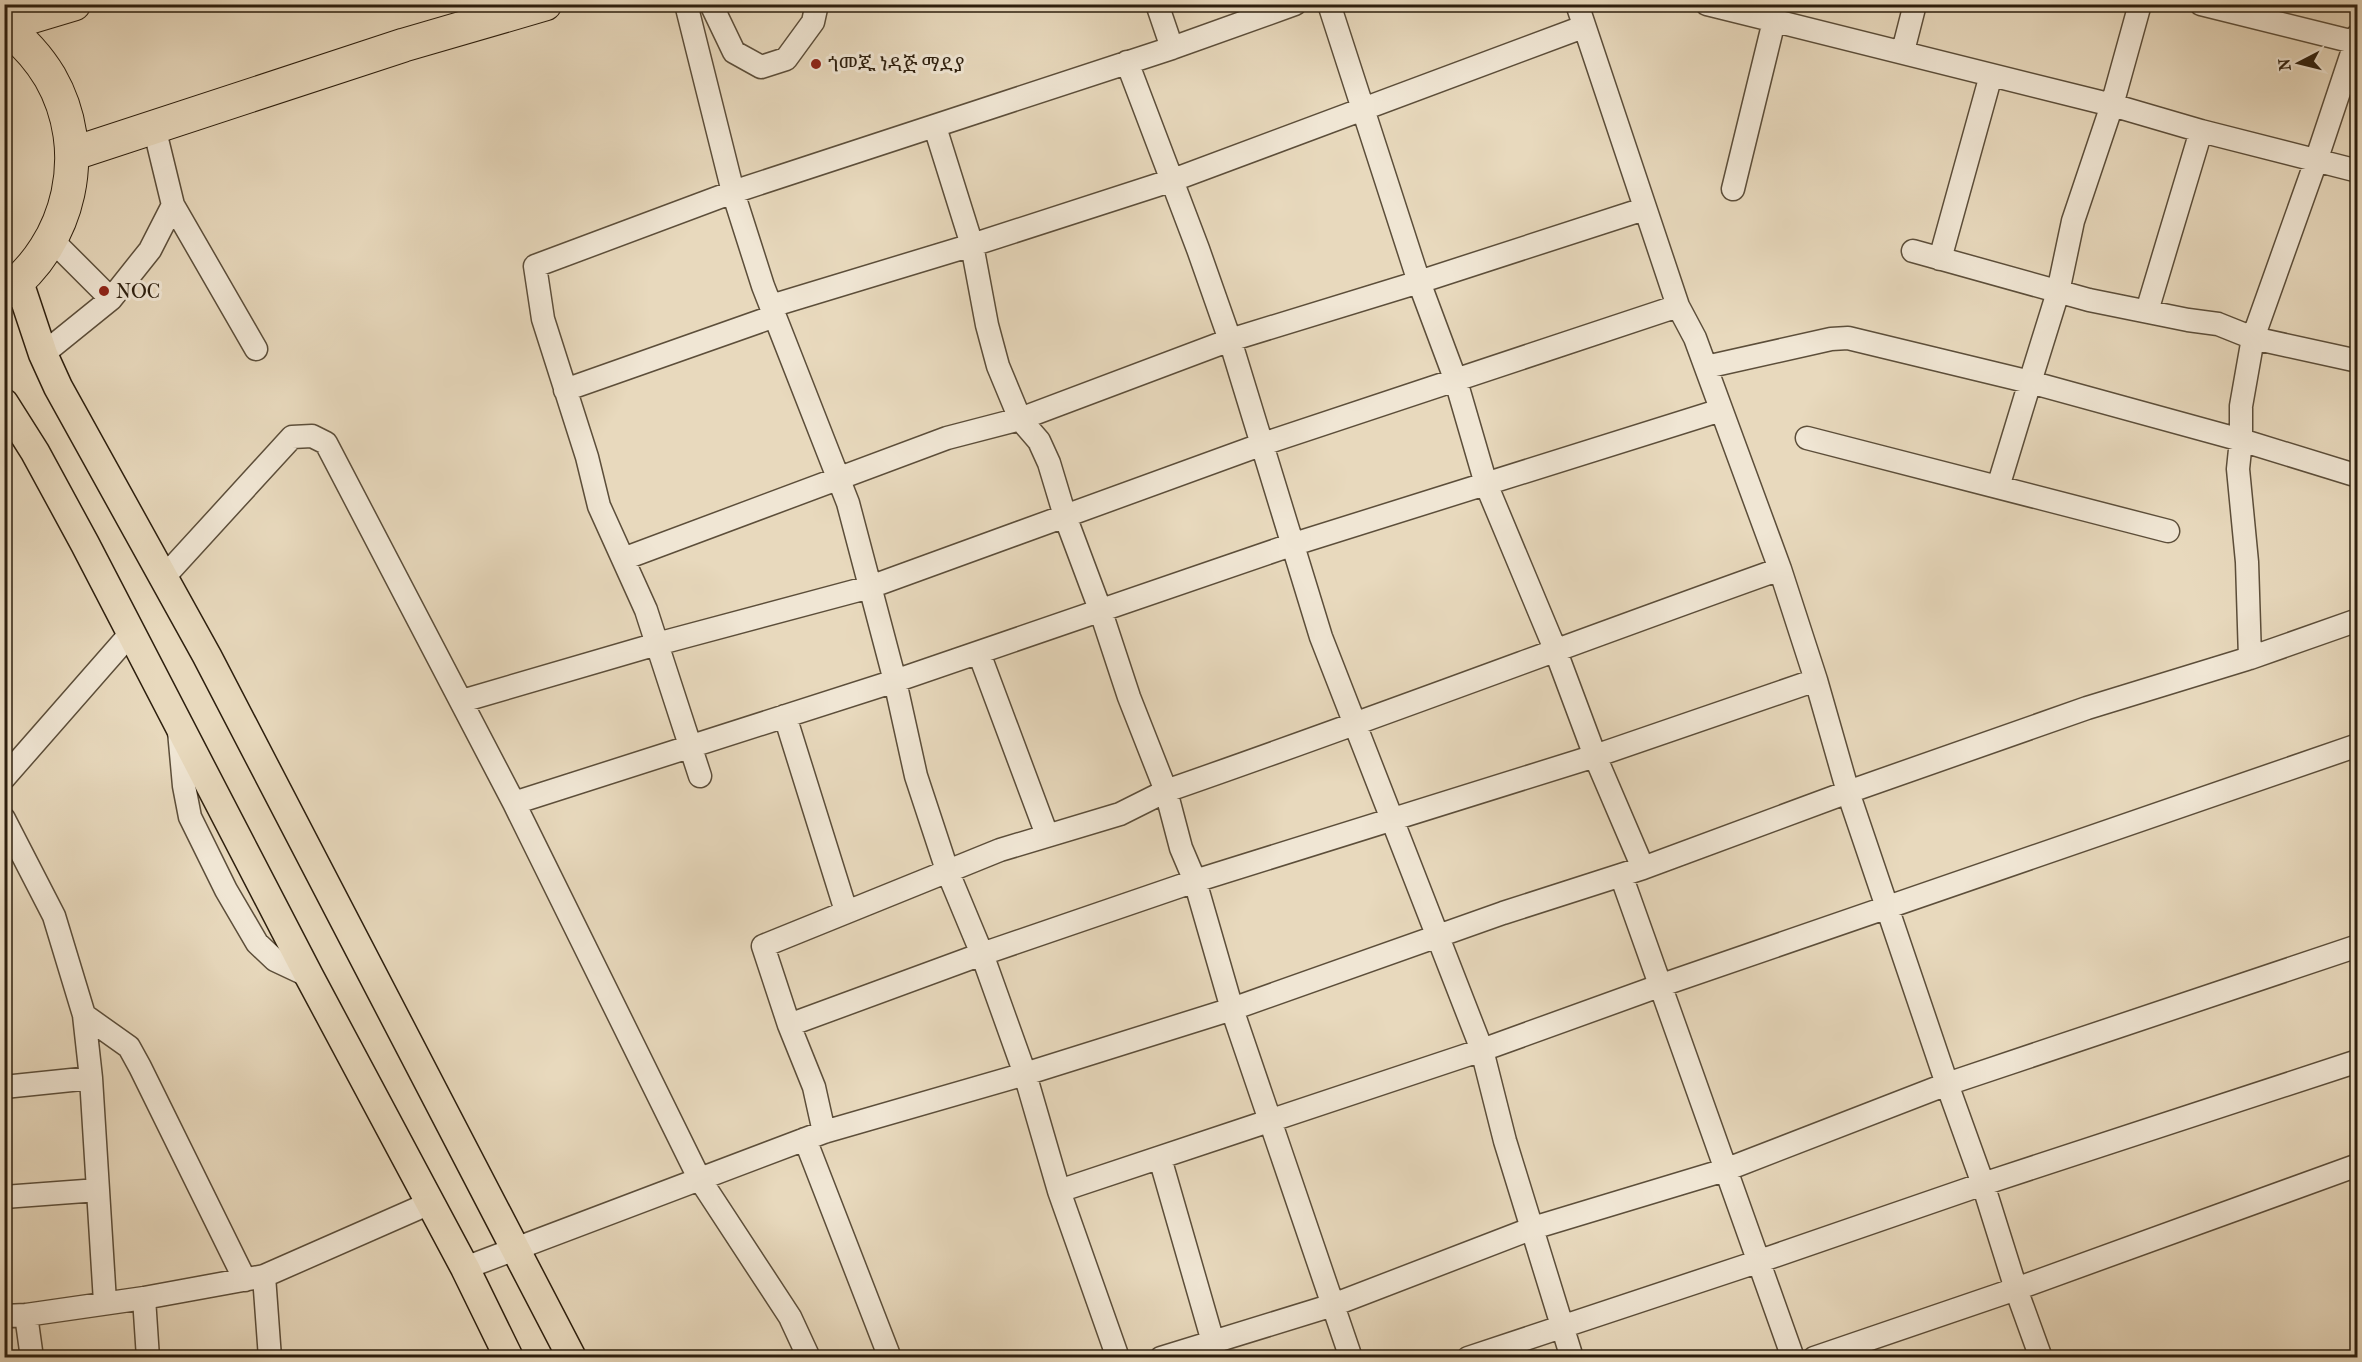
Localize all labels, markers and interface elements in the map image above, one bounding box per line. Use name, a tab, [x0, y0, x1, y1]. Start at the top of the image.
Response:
north arrow	[2269, 33, 2329, 93]
place label: ጎመጁ ነዳጅ ማደያ	[828, 53, 964, 76]
marker: ጎመጁ ነዳጅ ማደያ	[809, 57, 823, 71]
text: N	[2274, 57, 2295, 72]
place label: NOC	[116, 280, 160, 303]
marker: NOC	[97, 284, 111, 298]

